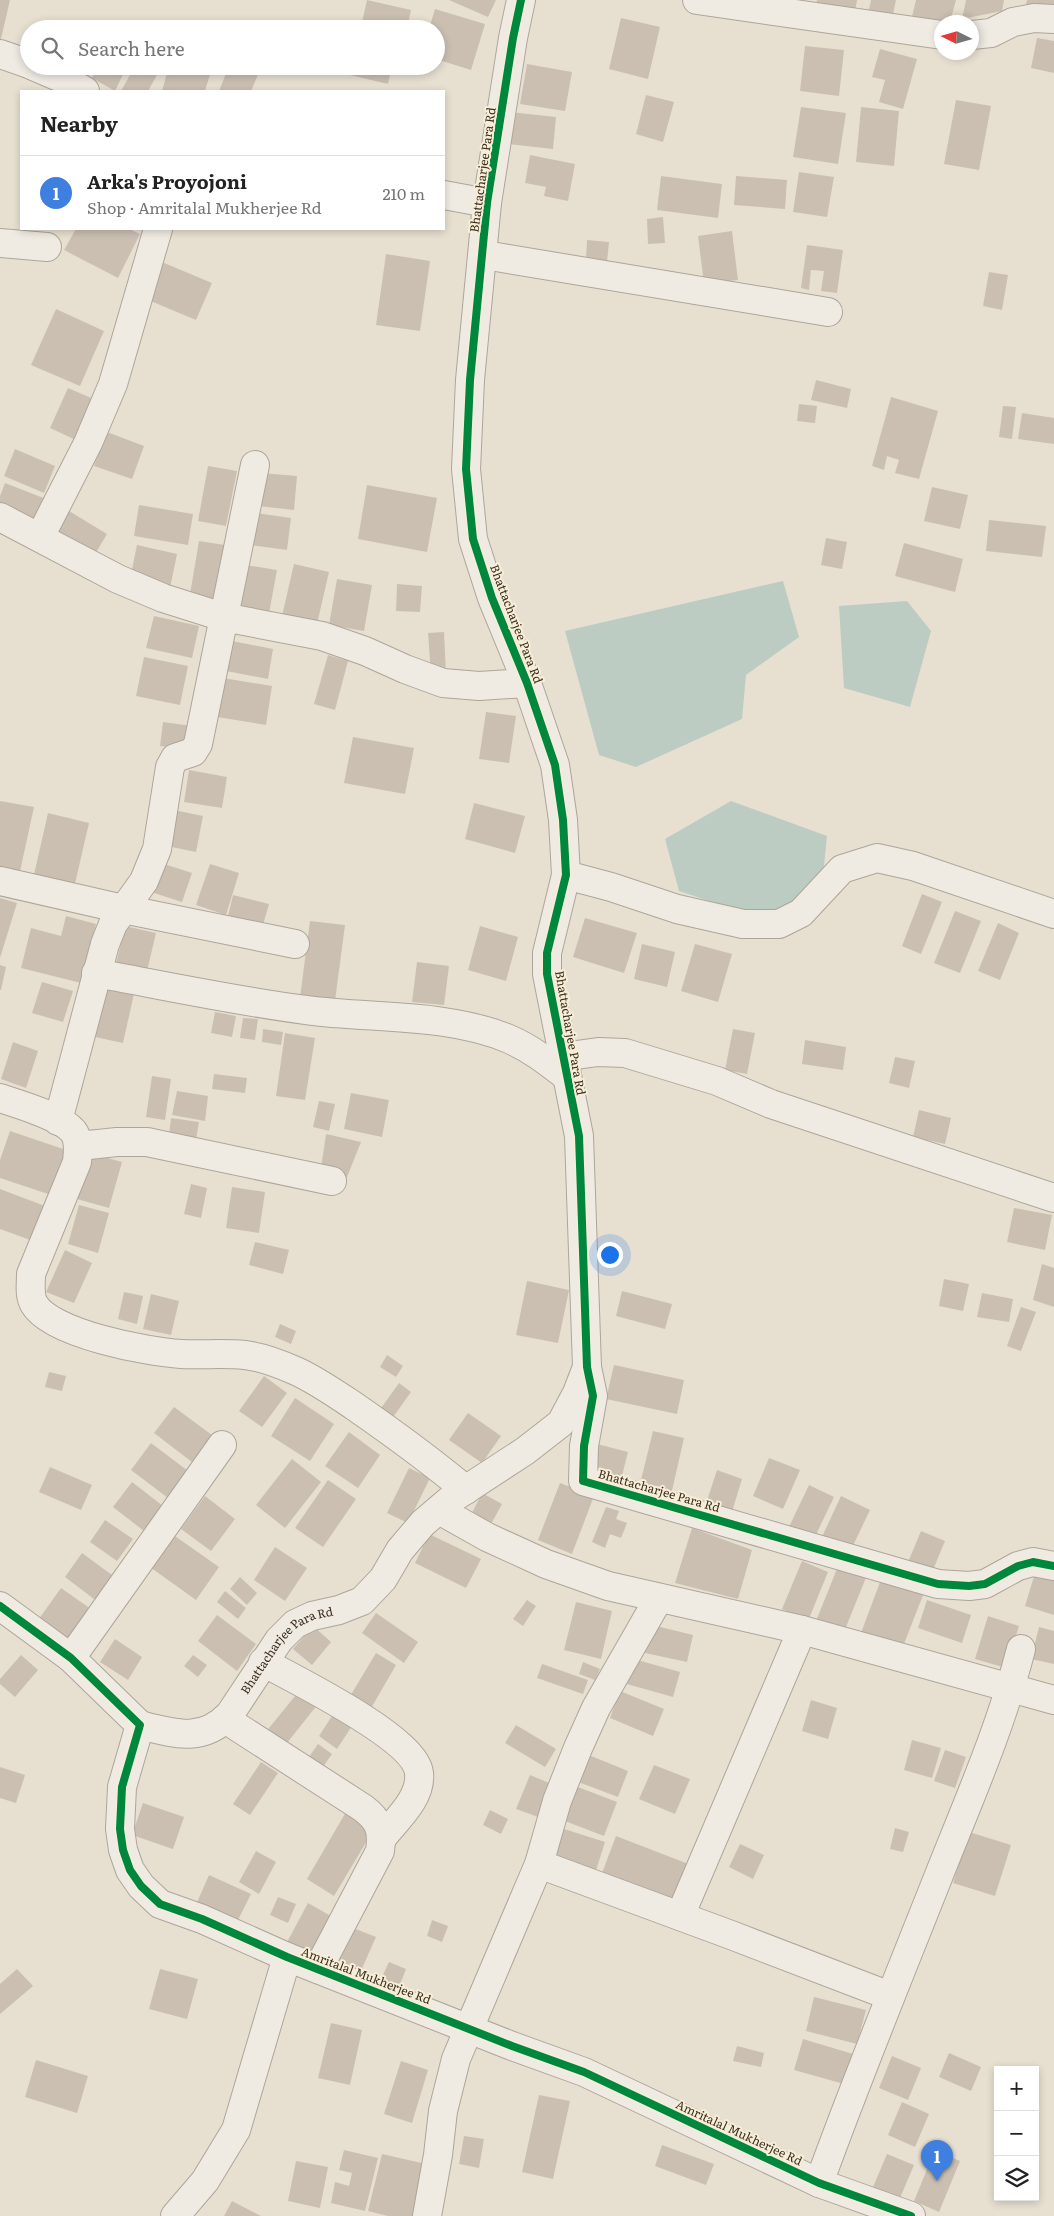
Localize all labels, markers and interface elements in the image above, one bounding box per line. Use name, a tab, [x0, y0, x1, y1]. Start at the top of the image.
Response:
north arrow	[934, 15, 979, 60]
search box	[20, 20, 445, 75]
icon: search	[38, 34, 66, 62]
text: Search here	[78, 34, 185, 62]
street label: Bhattacharjee Para Rd	[464, 105, 500, 234]
text: Nearby	[40, 107, 118, 138]
text: Arka's Proyojoni	[87, 167, 247, 195]
text: 1	[53, 181, 59, 205]
text: 210 m	[382, 181, 425, 205]
text: Shop · Amritalal Mukherjee Rd	[87, 195, 322, 219]
street label: Bhattacharjee Para Rd	[486, 562, 548, 686]
street label: Bhattacharjee Para Rd	[551, 969, 591, 1097]
your location	[597, 1242, 623, 1268]
street label: Bhattacharjee Para Rd	[596, 1464, 723, 1516]
street label: Bhattacharjee Para Rd	[236, 1601, 335, 1697]
street label: Amritalal Mukherjee Rd	[299, 1942, 435, 2008]
map controls	[994, 2066, 1039, 2201]
button: +	[994, 2066, 1039, 2111]
street label: Amritalal Mukherjee Rd	[673, 2095, 806, 2170]
button: −	[994, 2111, 1039, 2156]
pin: 1	[921, 2140, 953, 2181]
button: layers	[994, 2156, 1039, 2201]

